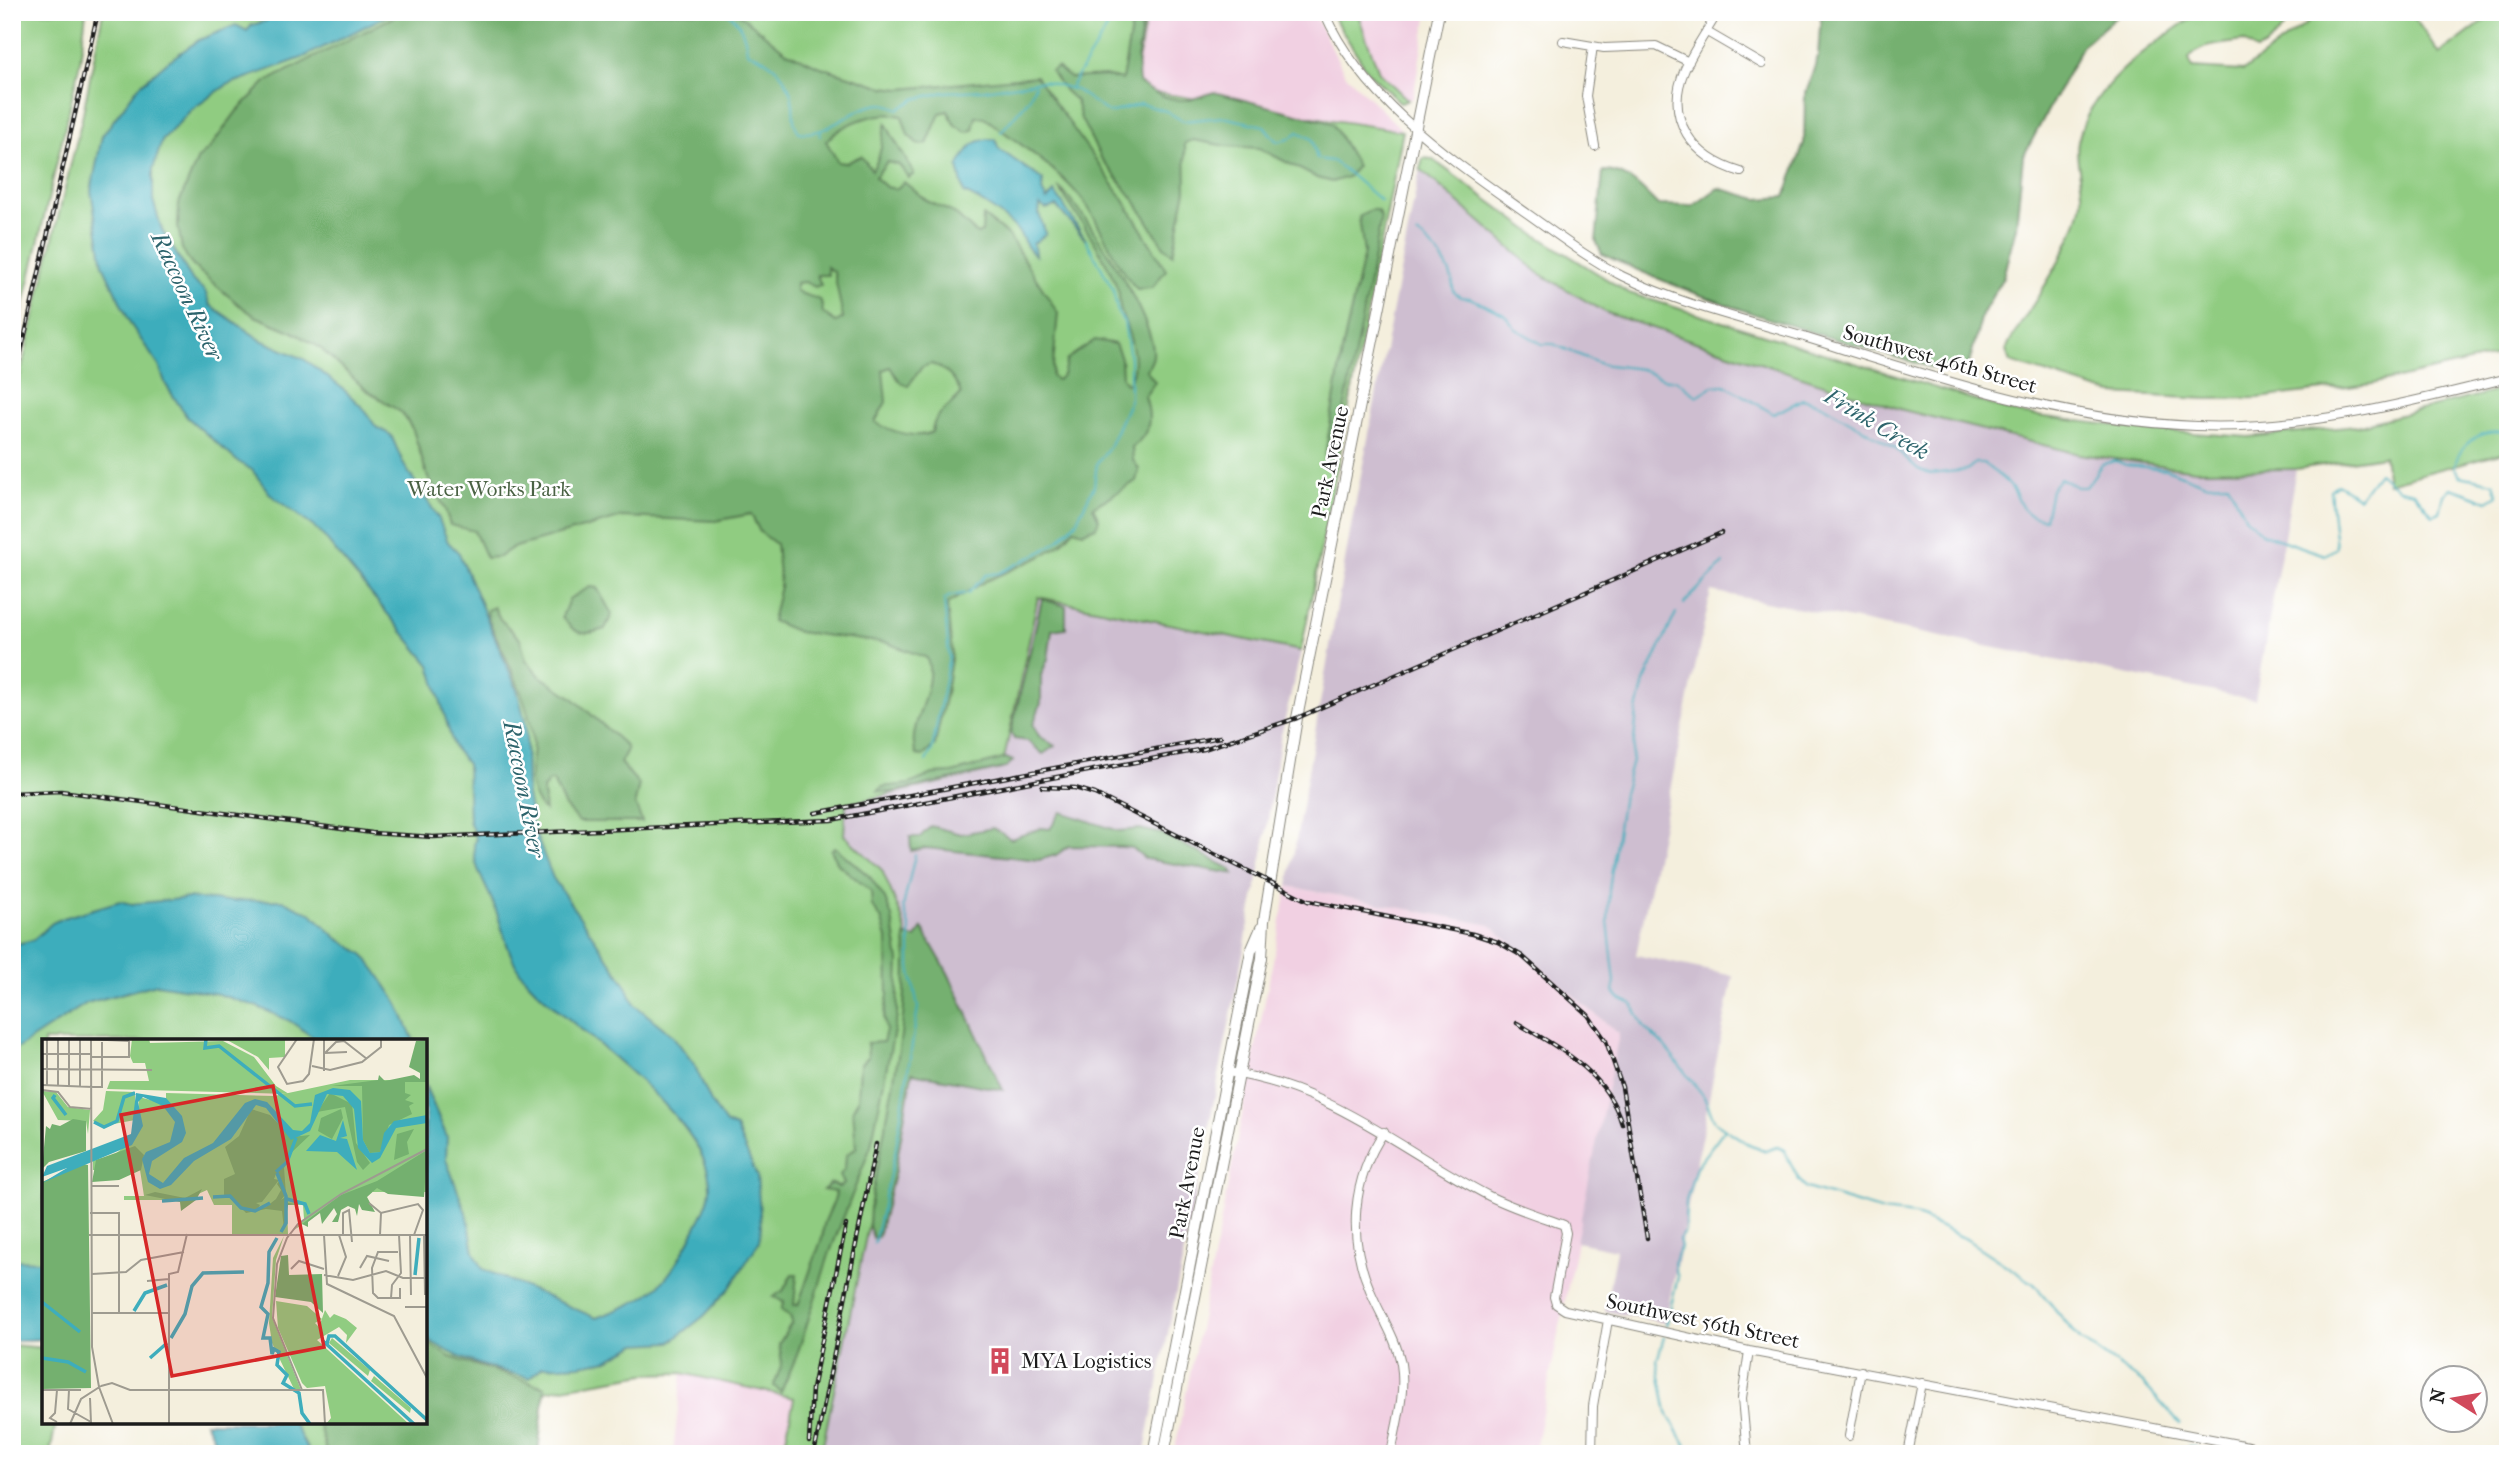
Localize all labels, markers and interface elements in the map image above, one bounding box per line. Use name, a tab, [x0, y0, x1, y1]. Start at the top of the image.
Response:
water label: Raccoon River	[145, 226, 229, 366]
street label: Southwest 46th Street	[1840, 320, 2040, 398]
water label: Frink Creek	[1819, 382, 1934, 466]
street label: Park Avenue	[1306, 404, 1354, 520]
park label: Water Works Park	[406, 477, 571, 501]
water label: Raccoon River	[497, 717, 551, 861]
inset map	[42, 1039, 427, 1424]
street label: Park Avenue	[1164, 1125, 1210, 1241]
street label: Southwest 56th Street	[1604, 1289, 1802, 1353]
building icon: MYA Logistics	[985, 1346, 1015, 1376]
place label: MYA Logistics	[1021, 1349, 1152, 1373]
north arrow	[2418, 1364, 2488, 1434]
text: N	[2426, 1386, 2451, 1405]

